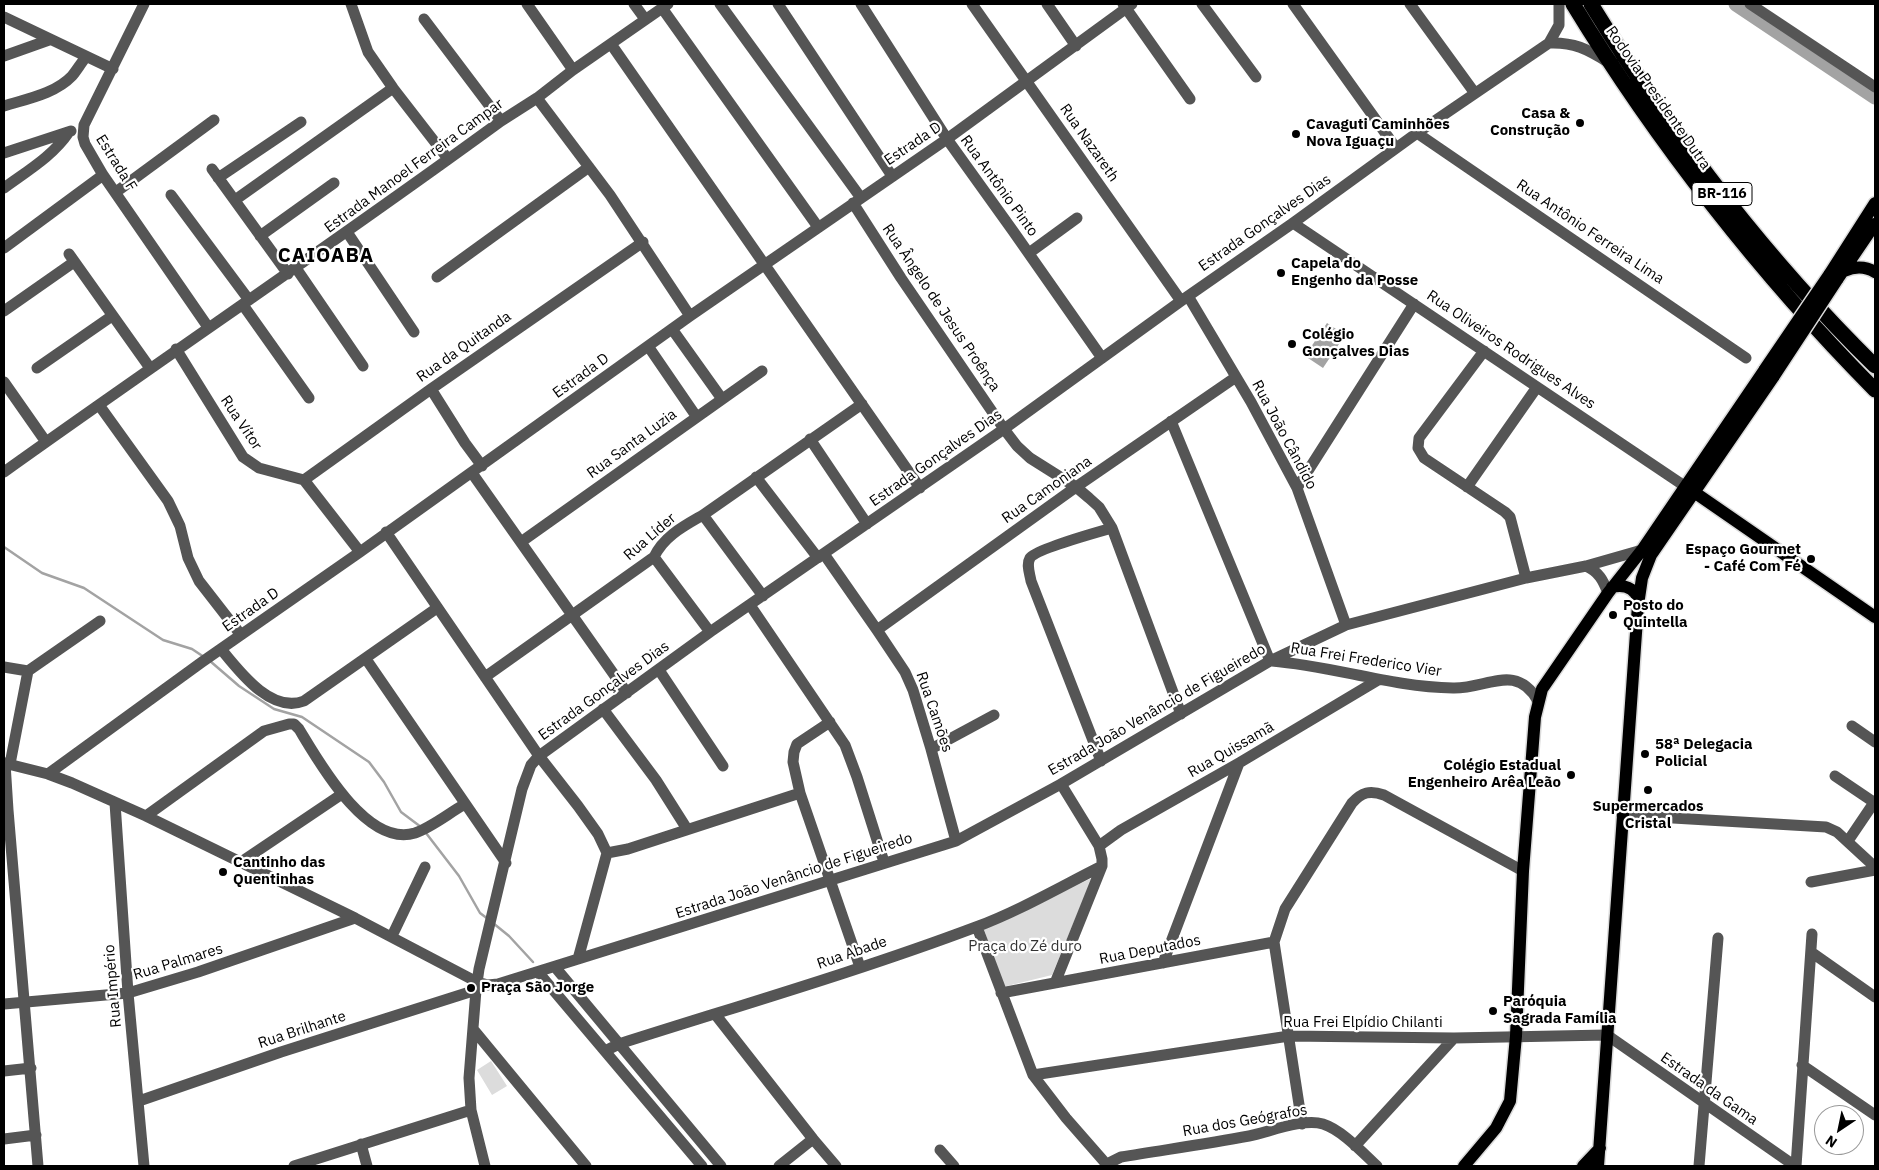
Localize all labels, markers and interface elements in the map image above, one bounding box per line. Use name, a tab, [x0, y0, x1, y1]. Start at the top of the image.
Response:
street label: Rodovia Presidente Dutra	[1602, 23, 1714, 173]
street label: Estrada Manoel Ferreira Campar	[321, 95, 507, 237]
street label: Rua Nazareth	[1056, 101, 1122, 185]
place label: Casa & Construção	[1490, 105, 1570, 140]
place label: Cavaguti Caminhões Nova Iguaçu	[1306, 116, 1450, 151]
marker: Casa & Construção	[1574, 117, 1586, 129]
street label: Estrada D	[881, 118, 945, 170]
marker: Cavaguti Caminhões Nova Iguaçu	[1290, 128, 1302, 140]
street label: Estrada F	[92, 131, 140, 195]
street label: Rua Antônio Pinto	[956, 132, 1042, 240]
street label: Estrada Gonçalves Dias	[1195, 171, 1335, 275]
street label: Rua Antônio Ferreira Lima	[1513, 176, 1667, 288]
road number: BR-116	[1692, 182, 1752, 205]
street label: Rua Ângelo de Jesus Proênça	[878, 221, 1004, 395]
district label: CAIOABA	[277, 244, 375, 268]
place label: Capela do Engenho da Posse	[1291, 255, 1418, 290]
marker: Capela do Engenho da Posse	[1275, 267, 1287, 279]
street label: Rua Oliveiros Rodrigues Alves	[1423, 287, 1599, 413]
street label: Rua da Quitanda	[413, 308, 515, 386]
place label: Colégio Gonçalves Dias	[1302, 326, 1409, 361]
marker: Colégio Gonçalves Dias	[1286, 338, 1298, 350]
street label: Estrada D	[549, 350, 613, 402]
street label: Rua João Cândido	[1248, 377, 1320, 493]
street label: Rua Vítor	[216, 392, 266, 454]
street label: Rua Santa Luzia	[584, 405, 680, 483]
street label: Estrada Gonçalves Dias	[866, 406, 1006, 510]
street label: Rua Camoniana	[999, 452, 1095, 528]
street label: Rua Líder	[620, 509, 680, 565]
place label: Espaço Gourmet - Café Com Fé	[1685, 541, 1801, 576]
marker: Espaço Gourmet - Café Com Fé	[1805, 553, 1817, 565]
street label: Estrada D	[219, 584, 283, 636]
place label: Posto do Quintella	[1623, 597, 1687, 632]
marker: Posto do Quintella	[1607, 609, 1619, 621]
street label: Estrada Gonçalves Dias	[535, 638, 673, 744]
street label: Rua Frei Frederico Vier	[1289, 639, 1443, 681]
street label: Estrada João Venâncio de Figueiredo	[1045, 640, 1269, 780]
street label: Rua Camões	[912, 669, 956, 755]
street label: Rua Quissamã	[1185, 718, 1277, 782]
place label: 58ª Delegacia Policial	[1655, 736, 1752, 771]
marker: 58ª Delegacia Policial	[1639, 748, 1651, 760]
place label: Colégio Estadual Engenheiro Arêa Leão	[1408, 757, 1561, 792]
marker: Colégio Estadual Engenheiro Arêa Leão	[1565, 769, 1577, 781]
marker: Supermercados Cristal	[1642, 784, 1654, 796]
place label: Supermercados Cristal	[1592, 798, 1704, 833]
street label: Estrada João Venâncio de Figueiredo	[673, 829, 915, 923]
place label: Cantinho das Quentinhas	[233, 854, 325, 889]
marker: Cantinho das Quentinhas	[217, 866, 229, 878]
street label: Rua Deputados	[1098, 931, 1202, 969]
street label: Rua Abade	[815, 933, 889, 973]
park label: Praça do Zé duro	[968, 938, 1082, 956]
street label: Rua Palmares	[131, 940, 225, 984]
street label: Rua Império	[100, 944, 126, 1028]
place label: Praça São Jorge	[481, 979, 594, 997]
marker: Praça São Jorge	[465, 982, 477, 994]
place label: Paróquia Sagrada Família	[1503, 993, 1617, 1028]
marker: Paróquia Sagrada Família	[1487, 1005, 1499, 1017]
street label: Rua Brilhante	[256, 1007, 348, 1053]
street label: Rua Frei Elpídio Chilanti	[1283, 1014, 1443, 1032]
street label: Estrada da Gama	[1657, 1049, 1761, 1129]
street label: Rua dos Geógrafos	[1181, 1101, 1309, 1141]
north arrow	[1814, 1105, 1864, 1155]
text: N	[1822, 1131, 1840, 1152]

